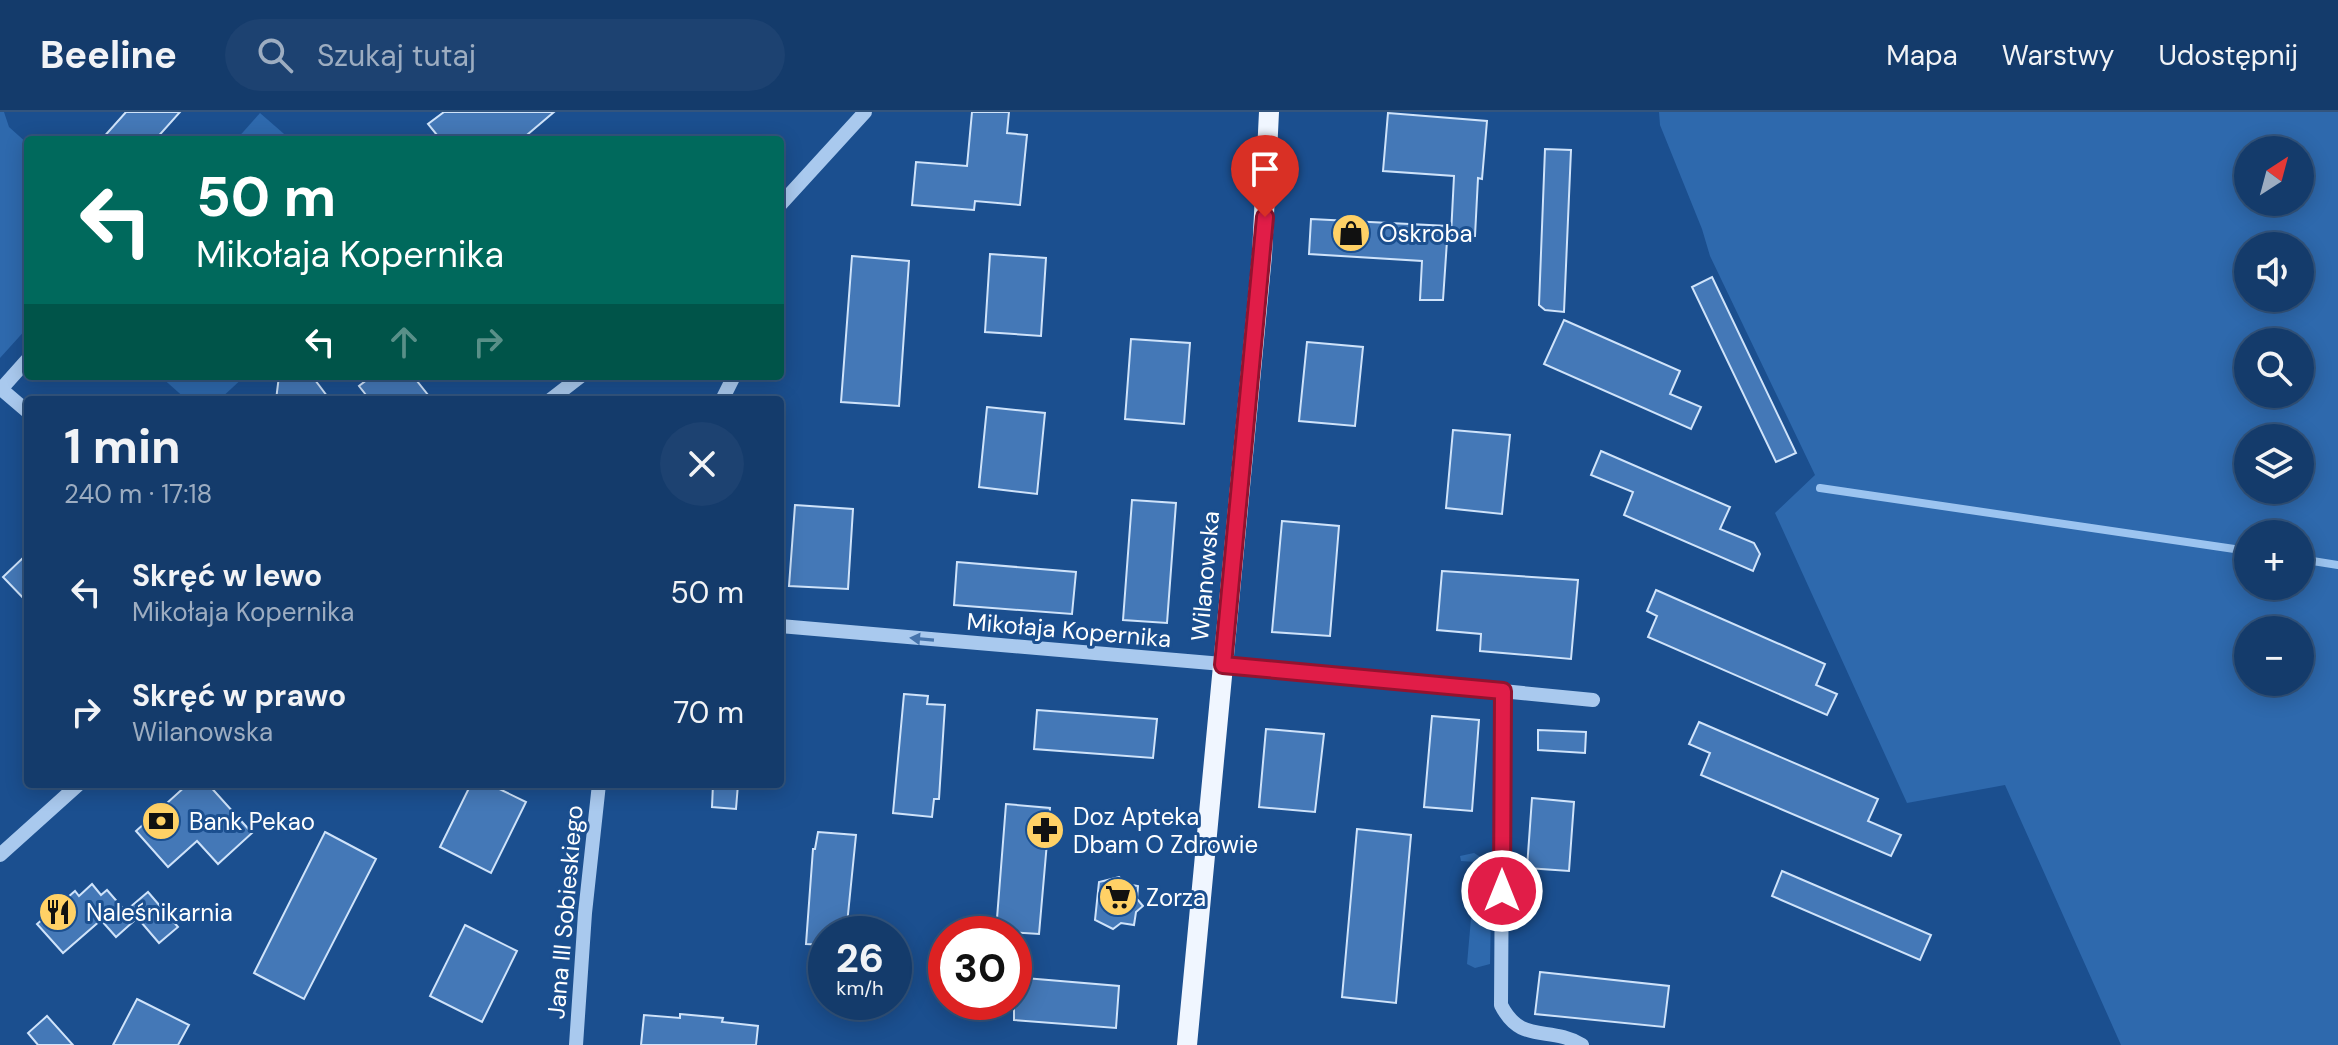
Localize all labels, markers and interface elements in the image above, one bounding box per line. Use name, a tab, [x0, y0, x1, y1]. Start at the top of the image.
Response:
search box	[225, 19, 785, 91]
text: Beeline	[40, 30, 177, 80]
icon: search	[253, 33, 297, 77]
text: Szukaj tutaj	[317, 36, 476, 75]
text: Mapa	[1886, 37, 1958, 74]
text: Warstwy	[2002, 37, 2114, 74]
text: Udostępnij	[2158, 37, 2298, 74]
pin	[1231, 135, 1299, 217]
north arrow	[2234, 136, 2314, 216]
map controls	[2234, 136, 2314, 696]
icon: arrive	[1243, 147, 1287, 191]
text: 50 m	[196, 160, 336, 233]
icon: left	[64, 168, 168, 272]
shop icon: Oskroba	[1330, 212, 1372, 254]
place label: Oskroba	[1379, 218, 1472, 249]
text: Mikołaja Kopernika	[196, 231, 504, 278]
button: sound	[2234, 232, 2314, 312]
icon: left	[298, 320, 342, 364]
icon: ahead	[382, 320, 426, 364]
icon: right	[466, 320, 510, 364]
button: search	[2234, 328, 2314, 408]
text: 1 min	[64, 415, 181, 478]
button: close	[660, 422, 744, 506]
button: layers	[2234, 424, 2314, 504]
text: 240 m · 17:18	[64, 477, 212, 511]
street label: Wilanowska	[1184, 510, 1226, 642]
button: +	[2234, 520, 2314, 600]
text: Skręć w lewo	[132, 556, 322, 595]
icon: left	[64, 570, 108, 614]
text: 50 m	[670, 573, 744, 612]
text: Mikołaja Kopernika	[132, 595, 354, 629]
street label: Mikołaja Kopernika	[965, 606, 1173, 654]
button: −	[2234, 616, 2314, 696]
one-way arrow	[909, 632, 934, 645]
text: Skręć w prawo	[132, 676, 346, 715]
icon: right	[64, 690, 108, 734]
text: 70 m	[673, 693, 744, 732]
text: Wilanowska	[132, 715, 273, 749]
bank icon: Bank Pekao	[140, 800, 182, 842]
place label: Doz Apteka Dbam O Zdrowie	[1073, 801, 1258, 860]
street label: Jana III Sobieskiego	[540, 804, 590, 1020]
place label: Bank Pekao	[189, 806, 315, 837]
pharmacy icon: Doz Apteka Dbam O Zdrowie	[1024, 809, 1066, 851]
position arrow	[1460, 849, 1544, 933]
supermarket icon: Zorza	[1097, 876, 1139, 918]
place label: Zorza	[1146, 882, 1206, 913]
restaurant icon: Naleśnikarnia	[37, 891, 79, 933]
place label: Naleśnikarnia	[86, 897, 233, 928]
speed limit sign: 30	[928, 916, 1032, 1020]
text: 26	[836, 932, 884, 984]
text: km/h	[836, 975, 884, 1001]

